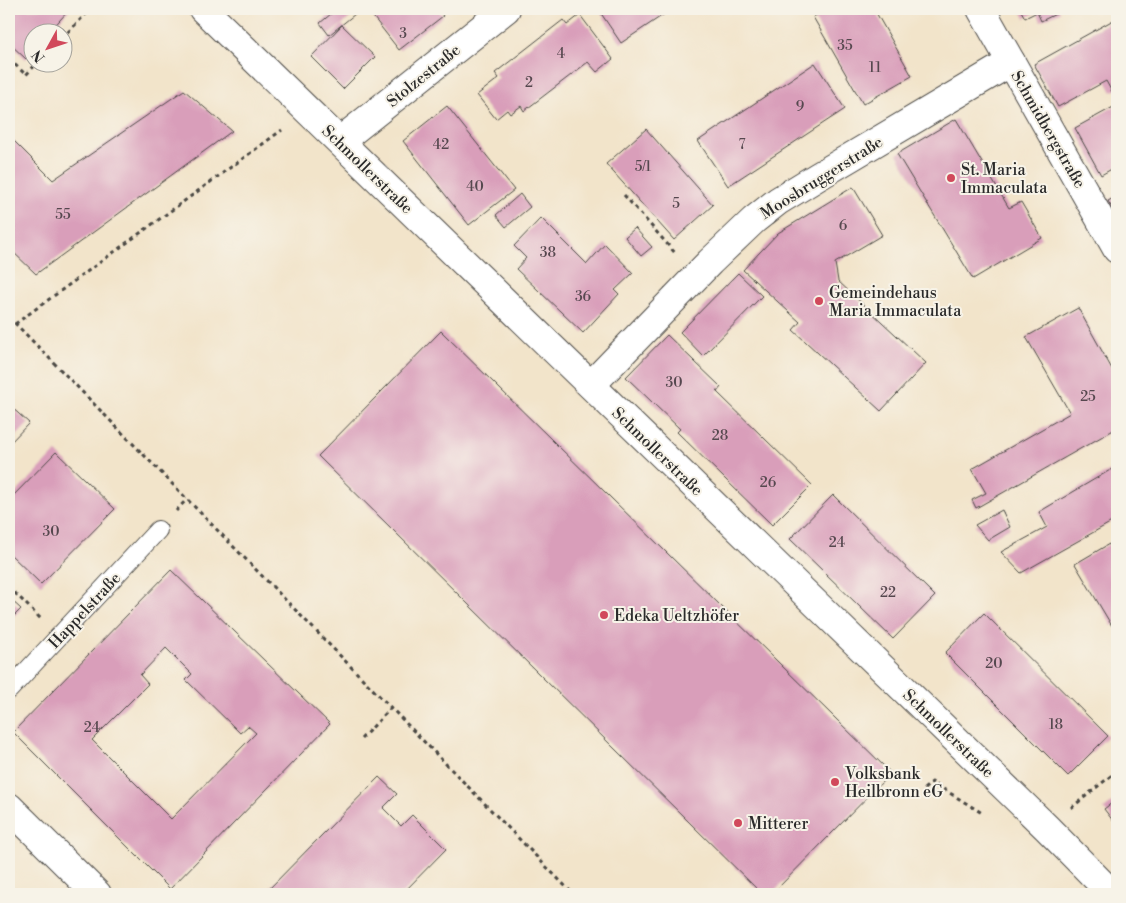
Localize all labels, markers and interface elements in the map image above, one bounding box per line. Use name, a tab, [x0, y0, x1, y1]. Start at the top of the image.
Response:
north arrow	[22, 22, 72, 72]
house number: 3	[399, 25, 407, 43]
house number: 35	[837, 37, 853, 55]
street label: Stolzestraße	[383, 40, 464, 112]
house number: 4	[557, 45, 565, 63]
text: N	[28, 46, 49, 66]
house number: 11	[869, 59, 881, 77]
street label: Schmidbergstraße	[1006, 67, 1090, 192]
house number: 2	[525, 74, 533, 92]
house number: 9	[796, 98, 804, 116]
street label: Schmollerstraße	[318, 121, 417, 218]
street label: Moosbruggerstraße	[756, 132, 887, 224]
house number: 42	[433, 136, 449, 154]
house number: 7	[738, 136, 746, 154]
house number: 5/1	[635, 158, 651, 176]
place label: St. Maria Immaculata	[961, 160, 1048, 198]
marker: St. Maria Immaculata	[945, 172, 957, 184]
house number: 40	[466, 178, 484, 196]
house number: 5	[672, 195, 680, 213]
house number: 55	[55, 206, 71, 224]
house number: 6	[839, 217, 848, 235]
house number: 38	[540, 244, 556, 262]
place label: Gemeindehaus Maria Immaculata	[829, 283, 962, 321]
house number: 36	[575, 288, 592, 306]
marker: Gemeindehaus Maria Immaculata	[813, 295, 825, 307]
house number: 30	[665, 374, 683, 392]
house number: 25	[1080, 388, 1096, 406]
street label: Schmollerstraße	[608, 403, 707, 500]
house number: 28	[712, 427, 728, 445]
house number: 26	[760, 474, 777, 492]
house number: 30	[42, 523, 60, 541]
house number: 24	[829, 534, 845, 552]
street label: Happelstraße	[44, 568, 125, 653]
house number: 22	[880, 584, 896, 602]
place label: Edeka Ueltzhöfer	[614, 606, 739, 626]
marker: Edeka Ueltzhöfer	[598, 609, 610, 621]
house number: 20	[985, 655, 1003, 673]
street label: Schmollerstraße	[899, 685, 998, 782]
house number: 18	[1049, 716, 1063, 734]
house number: 24	[84, 719, 100, 737]
place label: Volksbank Heilbronn eG	[844, 764, 943, 802]
marker: Volksbank Heilbronn eG	[829, 776, 841, 788]
place label: Mitterer	[748, 814, 808, 834]
marker: Mitterer	[732, 817, 744, 829]

